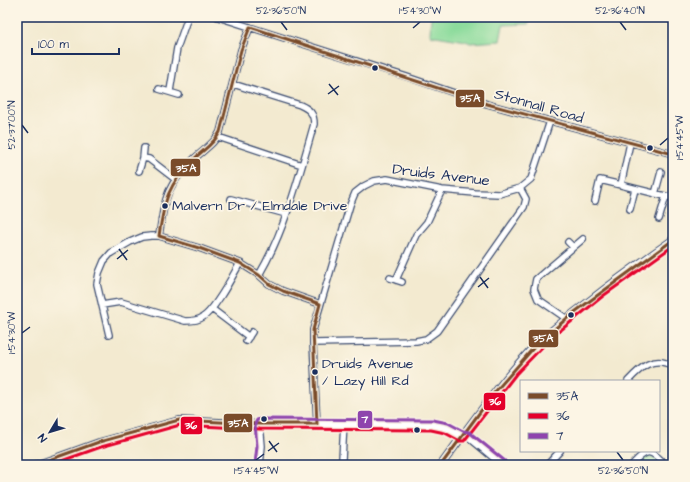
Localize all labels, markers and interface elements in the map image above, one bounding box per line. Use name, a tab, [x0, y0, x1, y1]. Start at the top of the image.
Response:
text: 52°36'50"N	[256, 4, 306, 18]
text: 1°54'30"W	[399, 4, 442, 18]
text: 52°36'40"N	[595, 4, 645, 18]
scale bar	[32, 30, 119, 56]
text: 100 m	[38, 36, 69, 53]
unlabelled marker	[370, 63, 380, 73]
street label: Stonnall Road	[492, 83, 586, 129]
line badge: 35A	[455, 89, 485, 108]
text: 35A	[459, 91, 481, 106]
text: 52°37'00"N	[5, 100, 19, 150]
text: 1°54'45"W	[673, 115, 687, 160]
unlabelled marker	[645, 143, 655, 153]
line badge: 35A	[170, 158, 201, 177]
street label: Druids Avenue	[391, 159, 491, 191]
text: 35A	[175, 161, 197, 176]
place label: Malvern Dr / Elmdale Drive	[172, 196, 348, 216]
marker: Malvern Dr / Elmdale Drive	[160, 201, 170, 211]
unlabelled marker	[566, 310, 576, 320]
text: 1°54'30"W	[5, 311, 19, 354]
line badge: 35A	[528, 329, 559, 348]
text: 35A	[532, 331, 554, 346]
place label: Druids Avenue / Lazy Hill Rd	[322, 354, 414, 391]
marker: Druids Avenue / Lazy Hill Rd	[310, 367, 320, 377]
legend	[520, 380, 660, 452]
text: 35A	[556, 388, 579, 405]
line badge: 36	[483, 392, 506, 411]
text: 36	[488, 394, 501, 409]
text: 36	[556, 408, 570, 425]
line badge: 7	[357, 410, 373, 429]
north arrow	[30, 412, 70, 452]
text: 7	[361, 412, 369, 427]
line badge: 35A	[223, 413, 253, 433]
unlabelled marker	[259, 414, 269, 424]
line badge: 36	[180, 416, 203, 435]
text: 35A	[227, 416, 249, 431]
text: 36	[184, 418, 197, 433]
unlabelled marker	[412, 425, 422, 435]
text: 7	[556, 428, 564, 445]
text: N	[34, 430, 51, 445]
text: 1°54'45"W	[234, 464, 279, 478]
text: 52°36'50"N	[598, 464, 648, 478]

